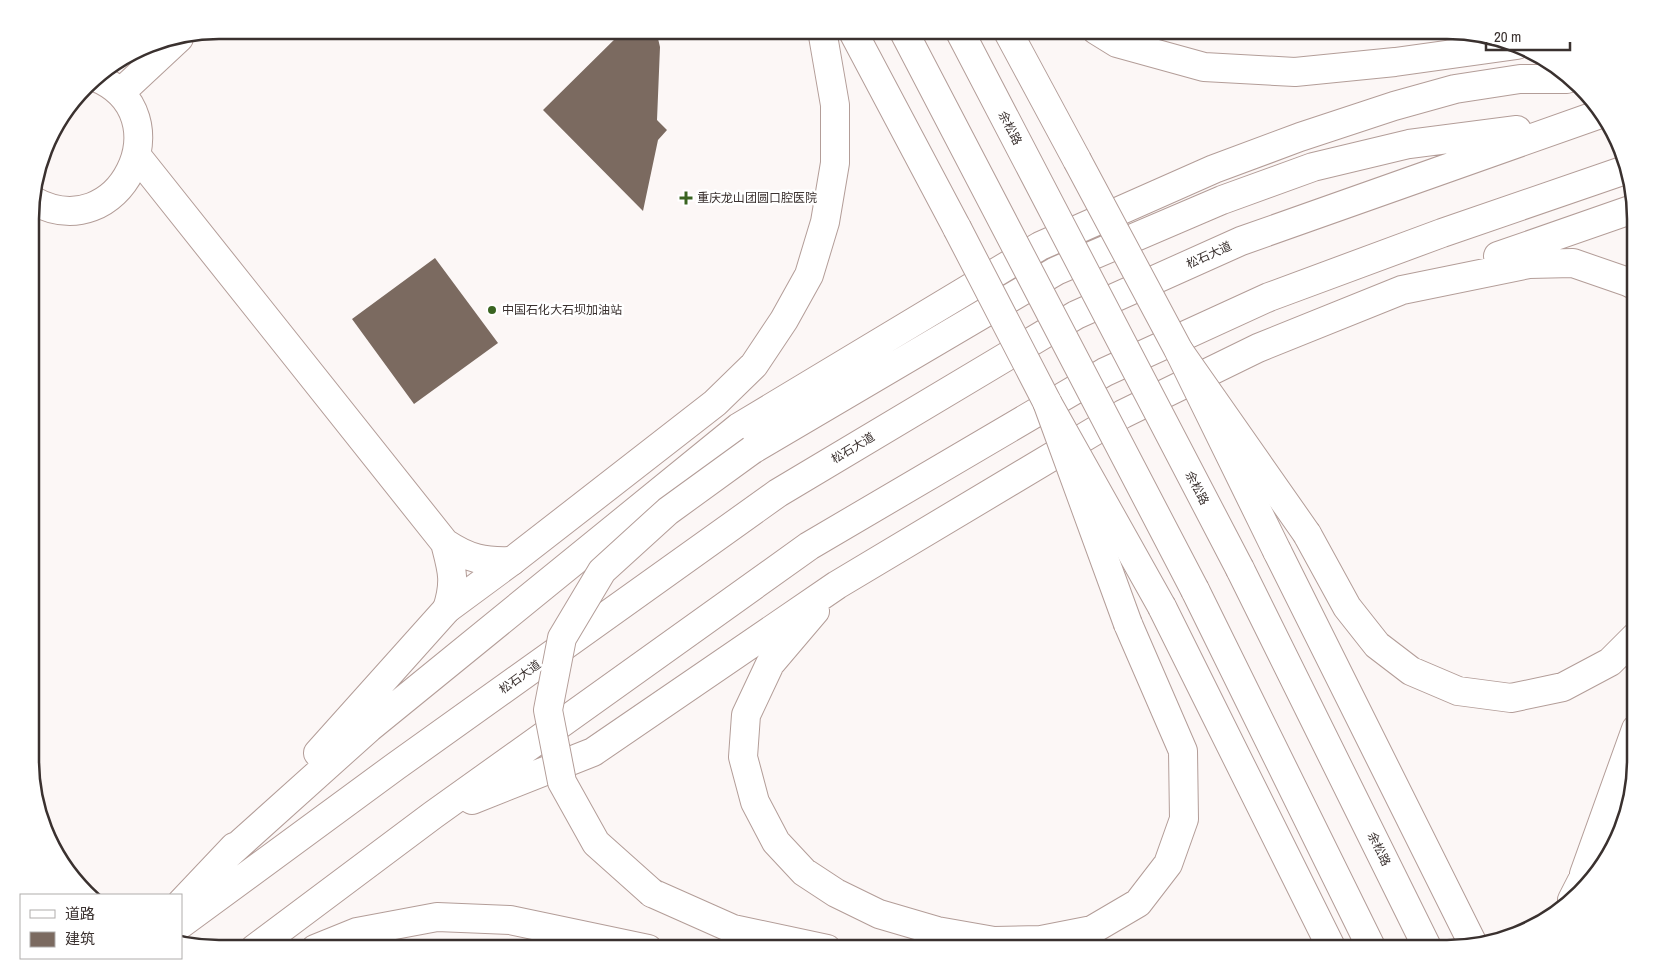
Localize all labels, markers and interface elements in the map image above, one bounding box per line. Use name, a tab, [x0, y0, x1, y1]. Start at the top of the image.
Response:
scale bar	[1486, 20, 1570, 52]
text: 20 m	[1494, 26, 1521, 47]
street label: 余松路	[995, 108, 1025, 148]
place label: 重庆龙山团圆口腔医院	[697, 190, 817, 206]
marker: 重庆龙山团圆口腔医院	[679, 191, 693, 205]
street label: 松石大道	[1184, 238, 1234, 272]
place label: 中国石化大石坝加油站	[502, 302, 622, 318]
marker: 中国石化大石坝加油站	[486, 304, 498, 316]
street label: 松石大道	[828, 429, 878, 467]
street label: 余松路	[1182, 468, 1212, 508]
street label: 松石大道	[496, 656, 544, 698]
street label: 余松路	[1364, 829, 1394, 869]
legend	[20, 894, 182, 959]
text: 道路	[65, 903, 95, 924]
text: 建筑	[65, 928, 95, 949]

